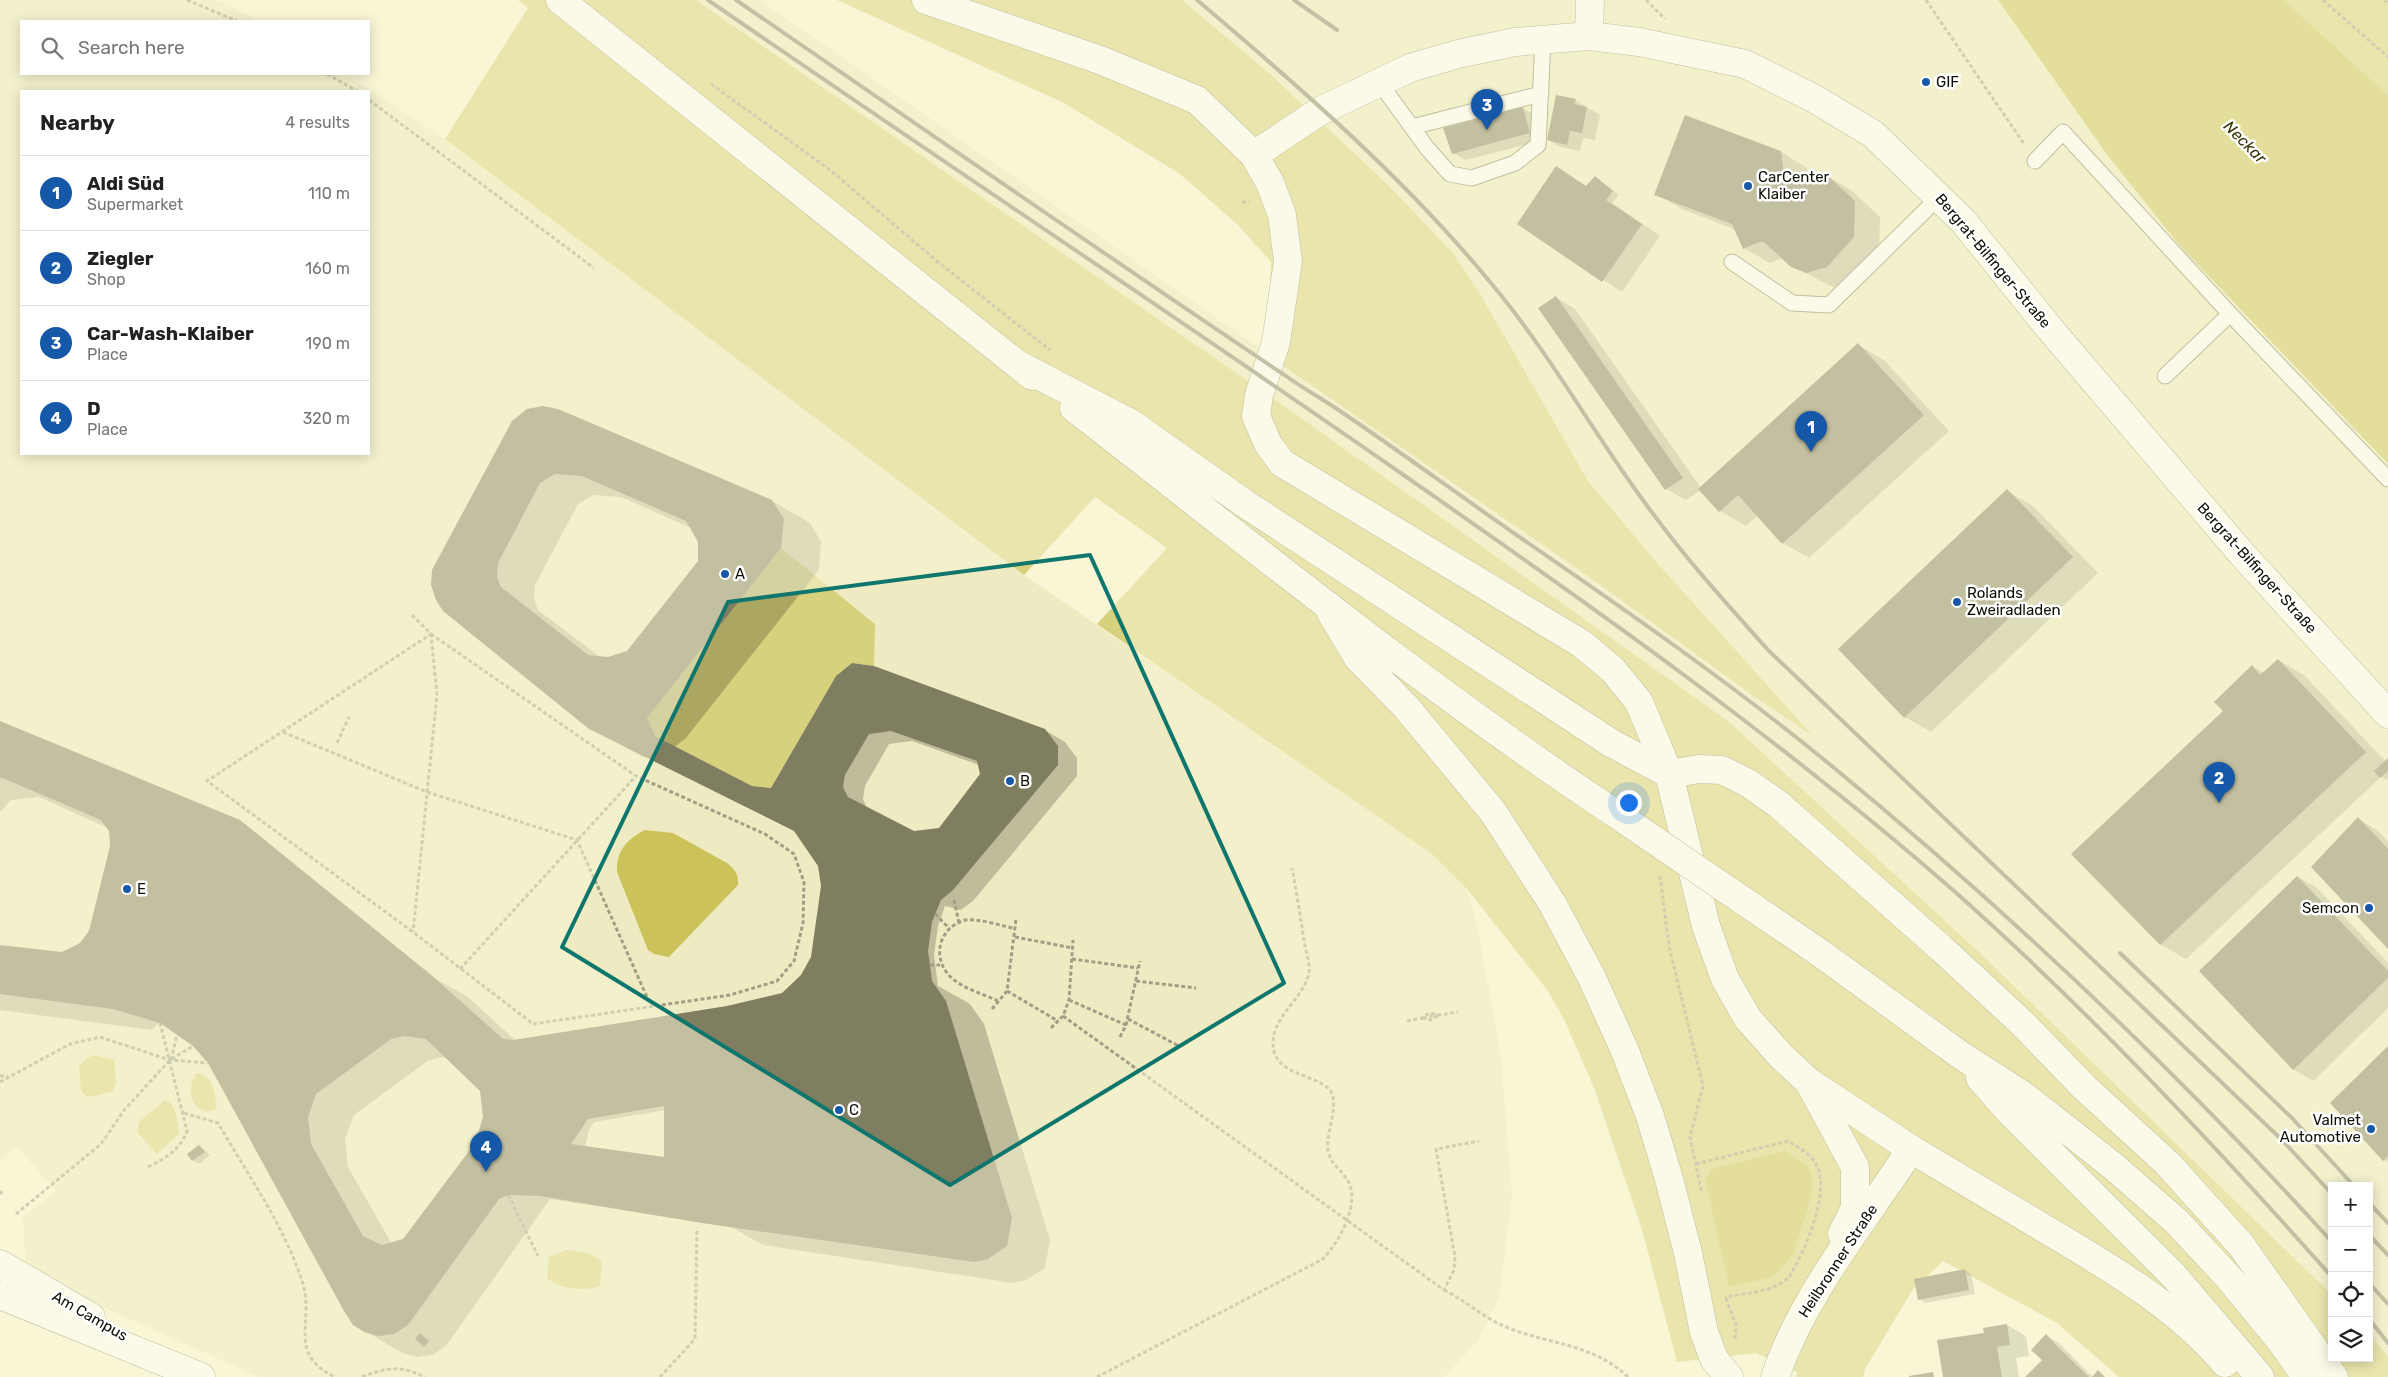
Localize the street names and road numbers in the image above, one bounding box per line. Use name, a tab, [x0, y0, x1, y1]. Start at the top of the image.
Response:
street label: Bergrat-Bilfinger-Straße	[1931, 190, 2055, 332]
street label: Bergrat-Bilfinger-Straße	[2193, 499, 2321, 637]
street label: Heilbronner Straße	[1795, 1201, 1881, 1321]
street label: Am Campus	[49, 1287, 131, 1345]

